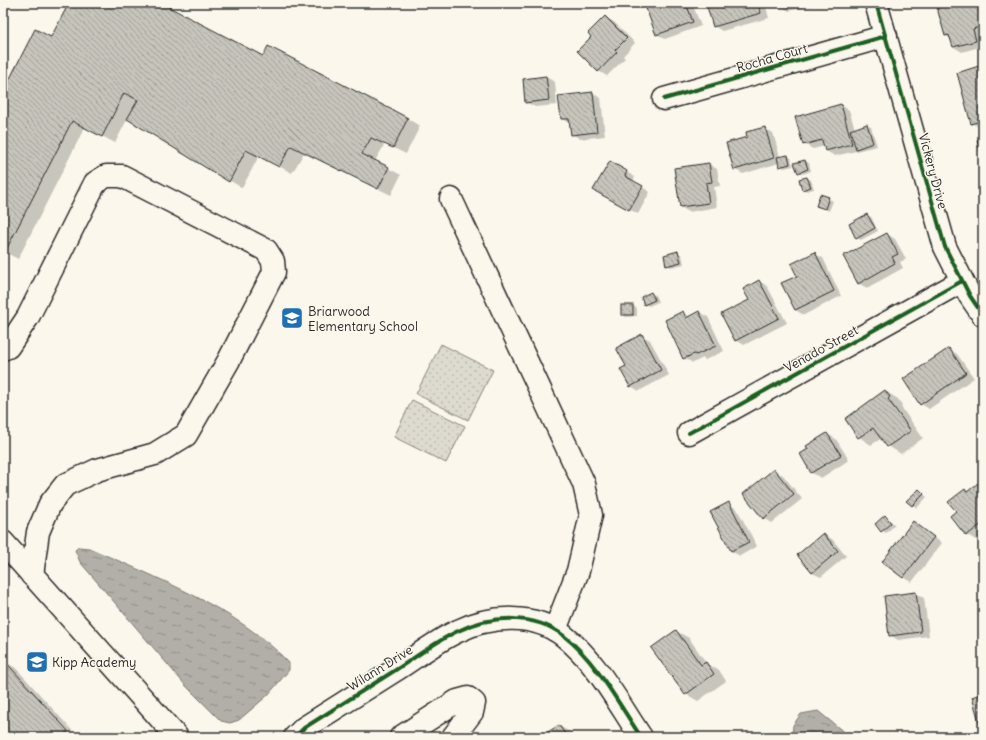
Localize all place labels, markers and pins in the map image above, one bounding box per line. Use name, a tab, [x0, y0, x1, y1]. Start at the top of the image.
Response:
place label: Briarwood Elementary School	[308, 303, 418, 335]
school or university icon: Briarwood Elementary School	[279, 305, 305, 331]
school or university icon: Kipp Academy	[24, 649, 50, 675]
place label: Kipp Academy	[52, 654, 136, 671]

